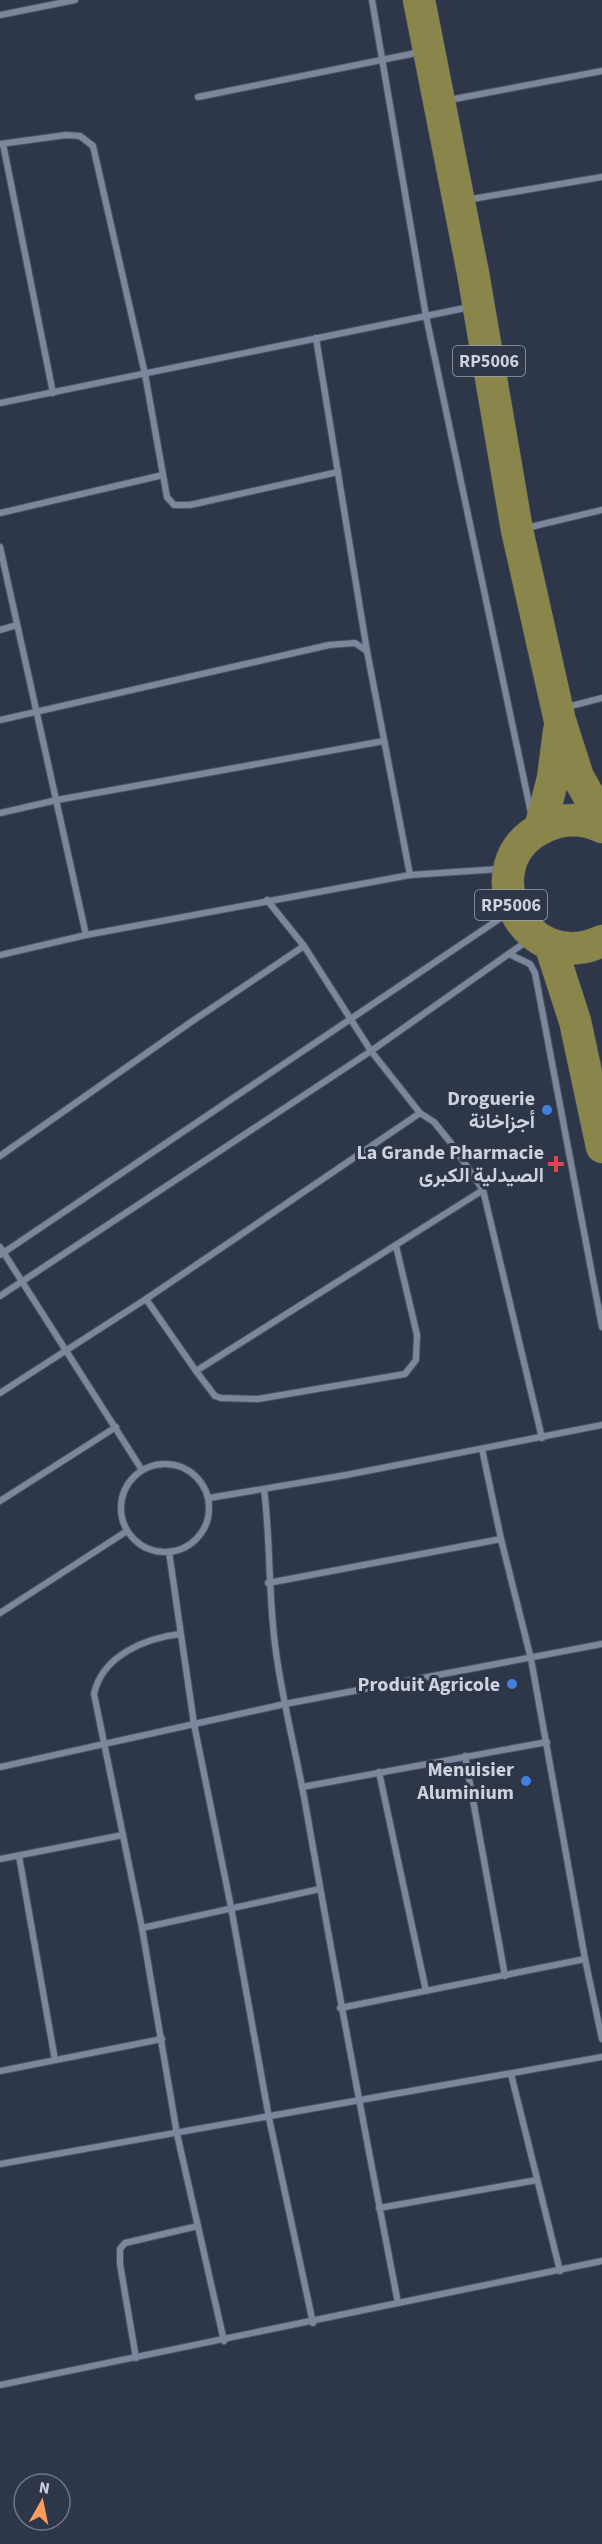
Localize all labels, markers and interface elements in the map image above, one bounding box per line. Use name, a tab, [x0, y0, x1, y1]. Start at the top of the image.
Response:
road number: RP5006	[453, 346, 525, 376]
road number: RP5006	[475, 890, 547, 920]
place label: Droguerie أجزاخانة	[447, 1085, 535, 1136]
marker: Droguerie أجزاخانة	[540, 1103, 554, 1117]
place label: La Grande Pharmacie الصيدلية الكبرى	[356, 1139, 544, 1190]
marker: La Grande Pharmacie الصيدلية الكبرى	[549, 1157, 563, 1171]
place label: Produit Agricole	[358, 1671, 500, 1699]
marker: Produit Agricole	[505, 1677, 519, 1691]
place label: Menuisier Aluminium	[416, 1756, 514, 1807]
marker: Menuisier Aluminium	[519, 1774, 533, 1788]
north arrow	[12, 2472, 72, 2532]
text: N	[37, 2476, 51, 2500]

